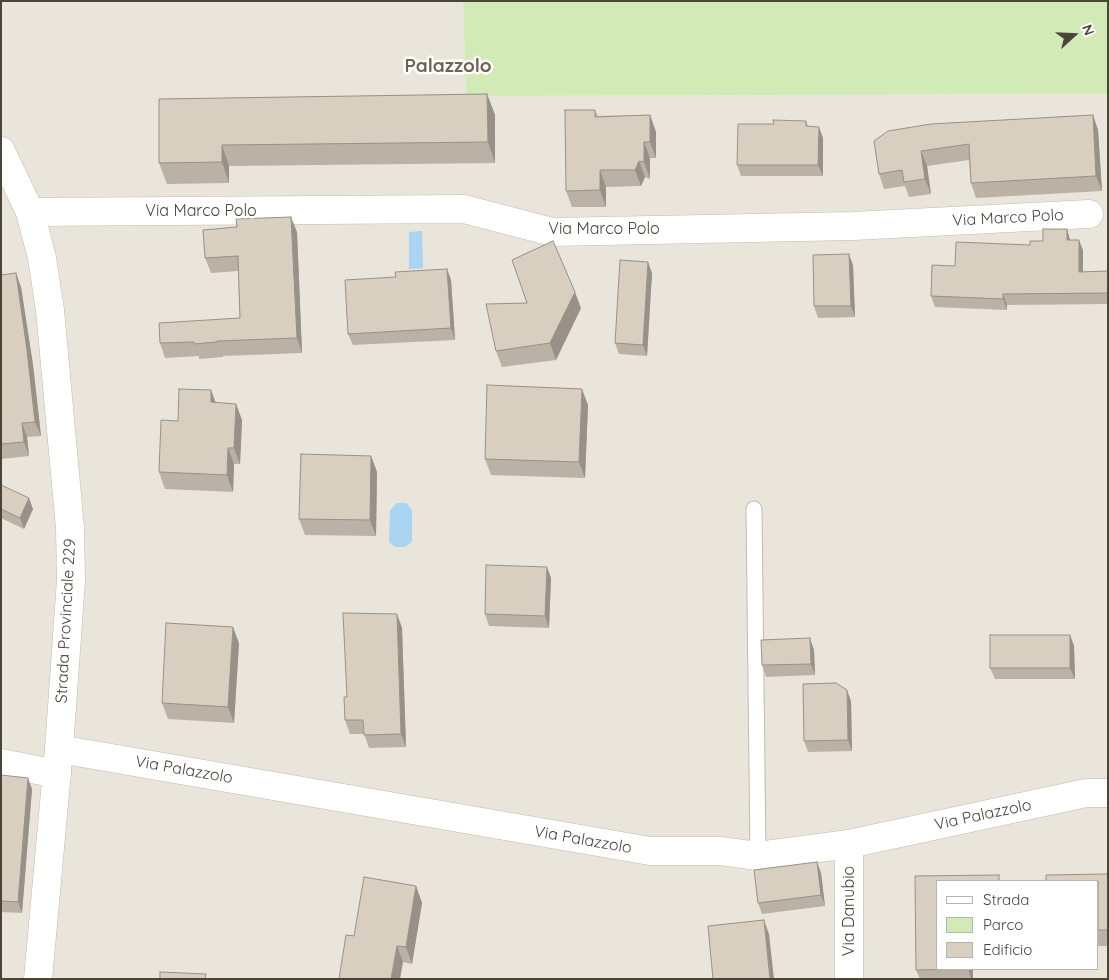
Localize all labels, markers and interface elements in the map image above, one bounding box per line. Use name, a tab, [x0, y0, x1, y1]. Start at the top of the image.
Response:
north arrow	[1049, 10, 1099, 60]
text: N	[1078, 22, 1098, 38]
district label: Palazzolo	[404, 55, 492, 77]
street label: Via Marco Polo	[145, 201, 257, 221]
street label: Via Marco Polo	[952, 205, 1064, 231]
street label: Via Marco Polo	[548, 219, 660, 239]
street label: Strada Provinciale 229	[52, 538, 80, 704]
street label: Via Palazzolo	[134, 752, 234, 788]
street label: Via Palazzolo	[933, 795, 1033, 835]
street label: Via Palazzolo	[533, 822, 633, 858]
street label: Via Danubio	[839, 866, 859, 956]
legend	[936, 880, 1099, 970]
text: Strada	[983, 890, 1029, 909]
text: Parco	[983, 915, 1023, 934]
text: Edificio	[983, 940, 1032, 959]

